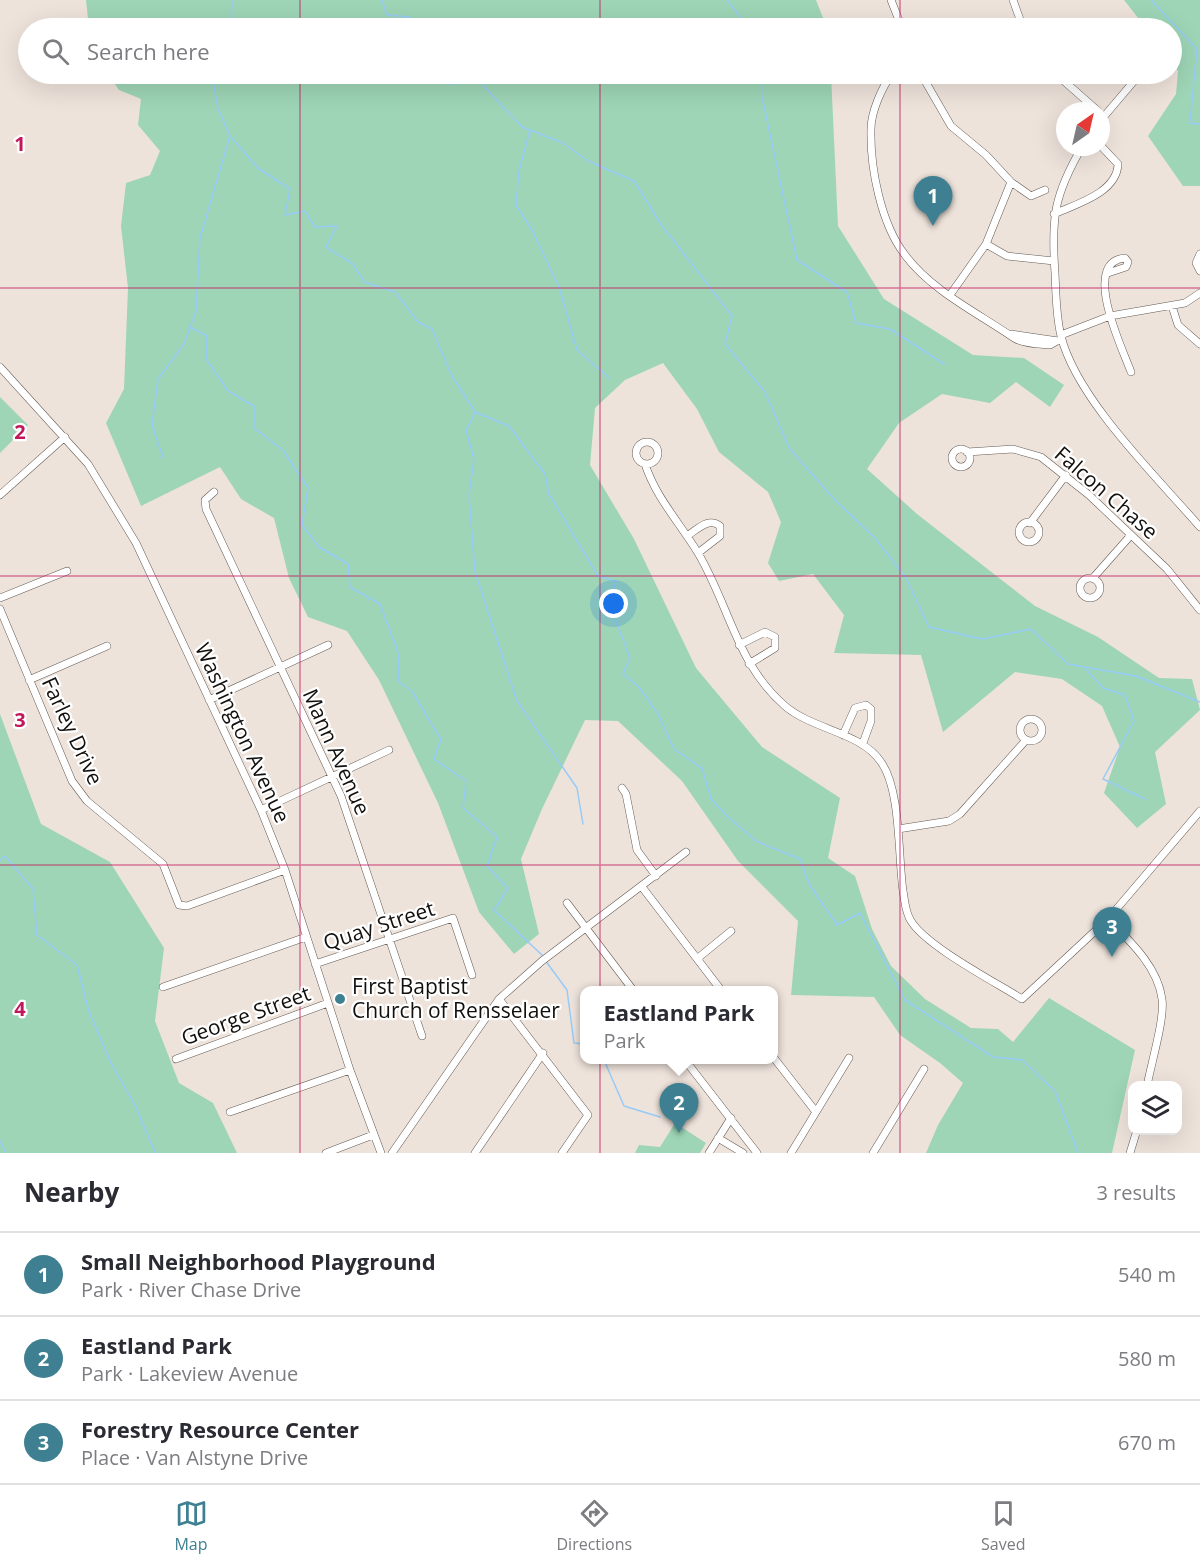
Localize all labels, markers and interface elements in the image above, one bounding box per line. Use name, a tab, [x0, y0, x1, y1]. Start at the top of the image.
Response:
search box	[18, 18, 1182, 84]
icon: search	[39, 35, 72, 68]
text: Search here	[87, 36, 210, 66]
north arrow	[1056, 102, 1110, 156]
text: 1	[14, 130, 26, 157]
pin: 1	[914, 176, 952, 226]
text: 2	[14, 418, 26, 445]
street label: Falcon Chase	[1049, 440, 1164, 545]
your location	[599, 589, 628, 618]
street label: Washington Avenue	[189, 638, 297, 827]
street label: Farley Drive	[36, 672, 110, 789]
street label: Mann Avenue	[297, 684, 377, 819]
text: 3	[14, 706, 26, 733]
street label: Quay Street	[319, 894, 438, 956]
pin: 3	[1092, 908, 1132, 957]
place label: First Baptist Church of Rensselaer	[352, 972, 560, 1024]
street label: George Street	[177, 979, 314, 1051]
popup	[580, 986, 778, 1064]
marker: First Baptist Church of Rensselaer	[333, 992, 347, 1006]
text: 4	[14, 995, 26, 1022]
text: Eastland Park	[604, 997, 754, 1027]
text: Park	[604, 1027, 645, 1054]
map controls	[1128, 1081, 1182, 1135]
button: layers	[1128, 1081, 1182, 1135]
pin: 2	[660, 1084, 698, 1133]
text: Nearby	[24, 1174, 119, 1210]
text: 3 results	[1096, 1179, 1176, 1206]
text: Small Neighborhood Playground	[81, 1246, 436, 1276]
text: 1	[38, 1261, 49, 1288]
text: 540 m	[1118, 1261, 1176, 1288]
text: Park · River Chase Drive	[81, 1276, 301, 1303]
text: Eastland Park	[81, 1330, 232, 1360]
text: 2	[38, 1345, 49, 1372]
text: 580 m	[1118, 1345, 1176, 1372]
text: Park · Lakeview Avenue	[81, 1360, 298, 1387]
text: Forestry Resource Center	[81, 1414, 359, 1444]
text: 3	[38, 1429, 49, 1456]
text: 670 m	[1118, 1429, 1176, 1456]
text: Place · Van Alstyne Drive	[81, 1444, 308, 1471]
tab: Map	[174, 1497, 208, 1555]
tab: Directions	[556, 1497, 632, 1555]
tab: Saved	[981, 1497, 1026, 1555]

